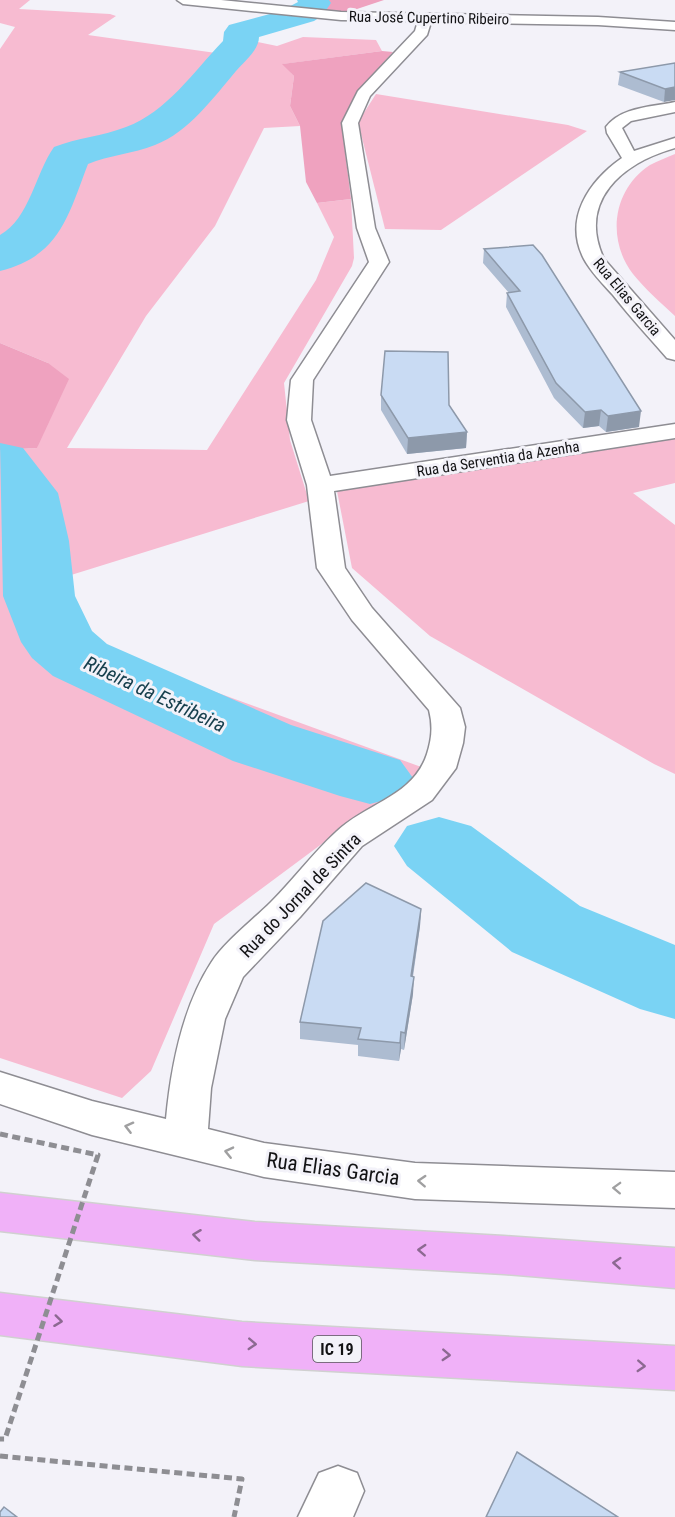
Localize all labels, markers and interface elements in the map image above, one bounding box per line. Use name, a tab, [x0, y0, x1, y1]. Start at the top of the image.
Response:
street label: Rua José Cupertino Ribeiro	[349, 8, 509, 28]
street label: Rua Elias Garcia	[589, 255, 665, 339]
street label: Rua da Serventia da Azenha	[415, 437, 581, 481]
water label: Ribeira da Estribeira	[80, 651, 230, 737]
street label: Rua do Jornal de Sintra	[235, 828, 365, 962]
one-way arrow	[124, 1122, 134, 1135]
one-way arrow	[224, 1146, 234, 1159]
street label: Rua Elias Garcia	[265, 1148, 401, 1190]
one-way arrow	[417, 1175, 426, 1188]
one-way arrow	[612, 1182, 621, 1194]
one-way arrow	[193, 1229, 202, 1241]
one-way arrow	[418, 1244, 427, 1257]
one-way arrow	[612, 1257, 621, 1270]
one-way arrow	[53, 1314, 63, 1327]
road number: IC 19	[313, 1336, 361, 1362]
one-way arrow	[247, 1338, 256, 1351]
one-way arrow	[442, 1349, 451, 1362]
one-way arrow	[637, 1359, 646, 1372]

